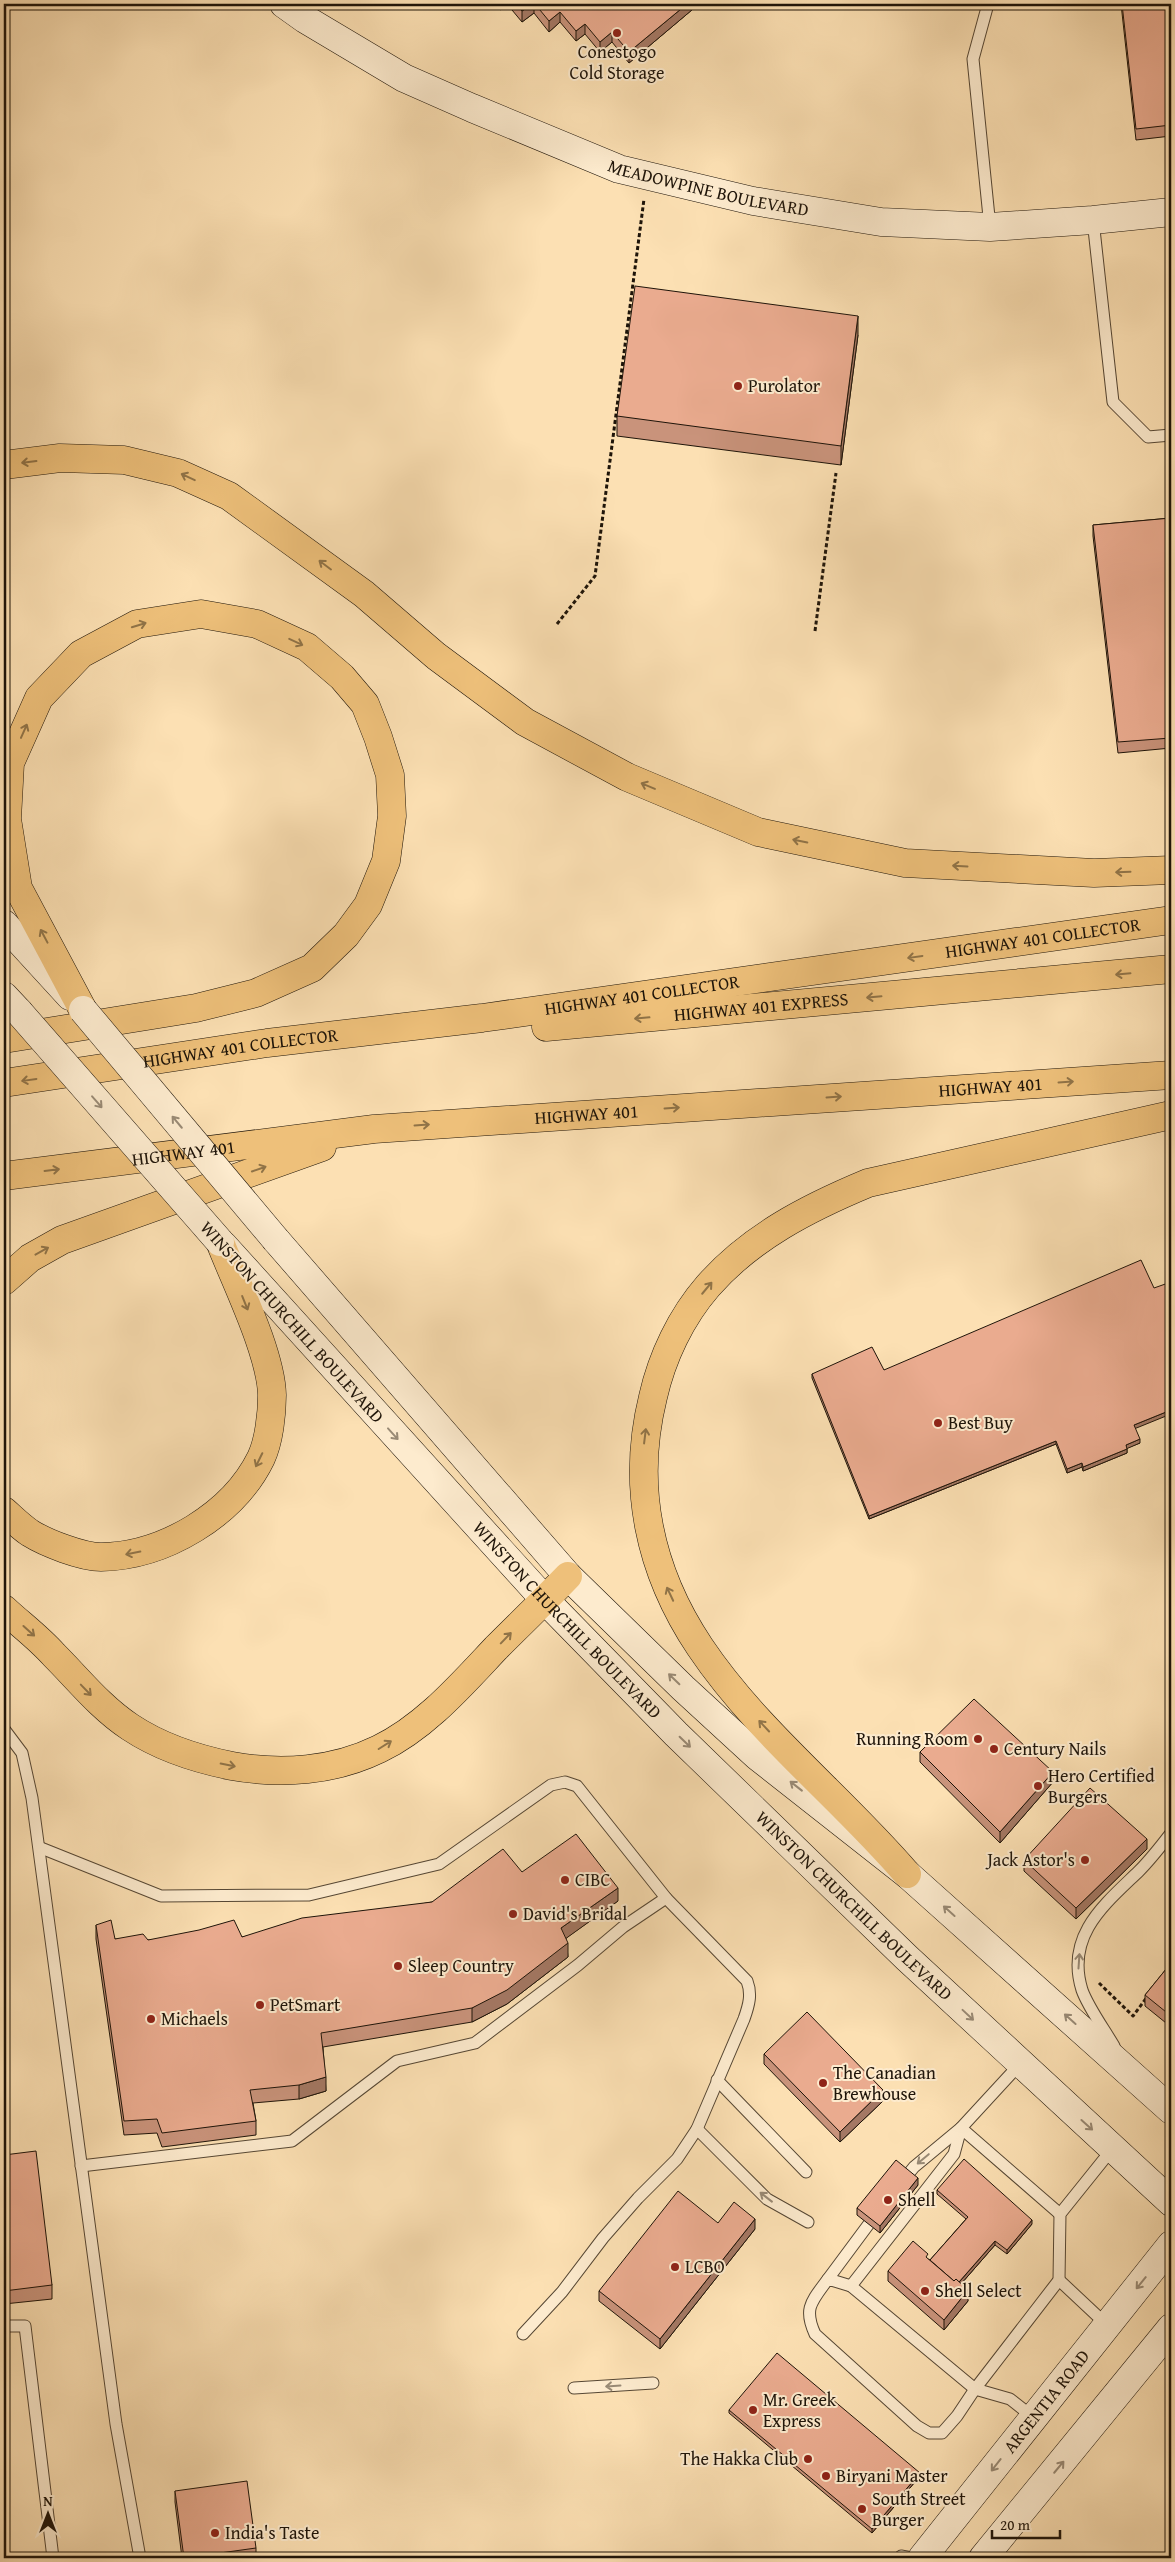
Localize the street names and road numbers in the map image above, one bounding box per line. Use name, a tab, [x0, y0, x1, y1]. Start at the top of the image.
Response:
street label: MEADOWPINE BOULEVARD	[604, 152, 811, 223]
street label: HIGHWAY 401 COLLECTOR	[944, 910, 1143, 965]
street label: HIGHWAY 401 COLLECTOR	[543, 967, 742, 1022]
street label: HIGHWAY 401 EXPRESS	[673, 985, 850, 1028]
street label: HIGHWAY 401 COLLECTOR	[141, 1021, 340, 1075]
street label: HIGHWAY 401	[938, 1070, 1043, 1104]
street label: HIGHWAY 401	[534, 1097, 639, 1131]
street label: HIGHWAY 401	[130, 1133, 237, 1173]
street label: WINSTON CHURCHILL BOULEVARD	[194, 1215, 391, 1429]
street label: WINSTON CHURCHILL BOULEVARD	[467, 1515, 668, 1725]
street label: WINSTON CHURCHILL BOULEVARD	[750, 1804, 959, 2007]
street label: ARGENTIA ROAD	[996, 2343, 1096, 2459]

